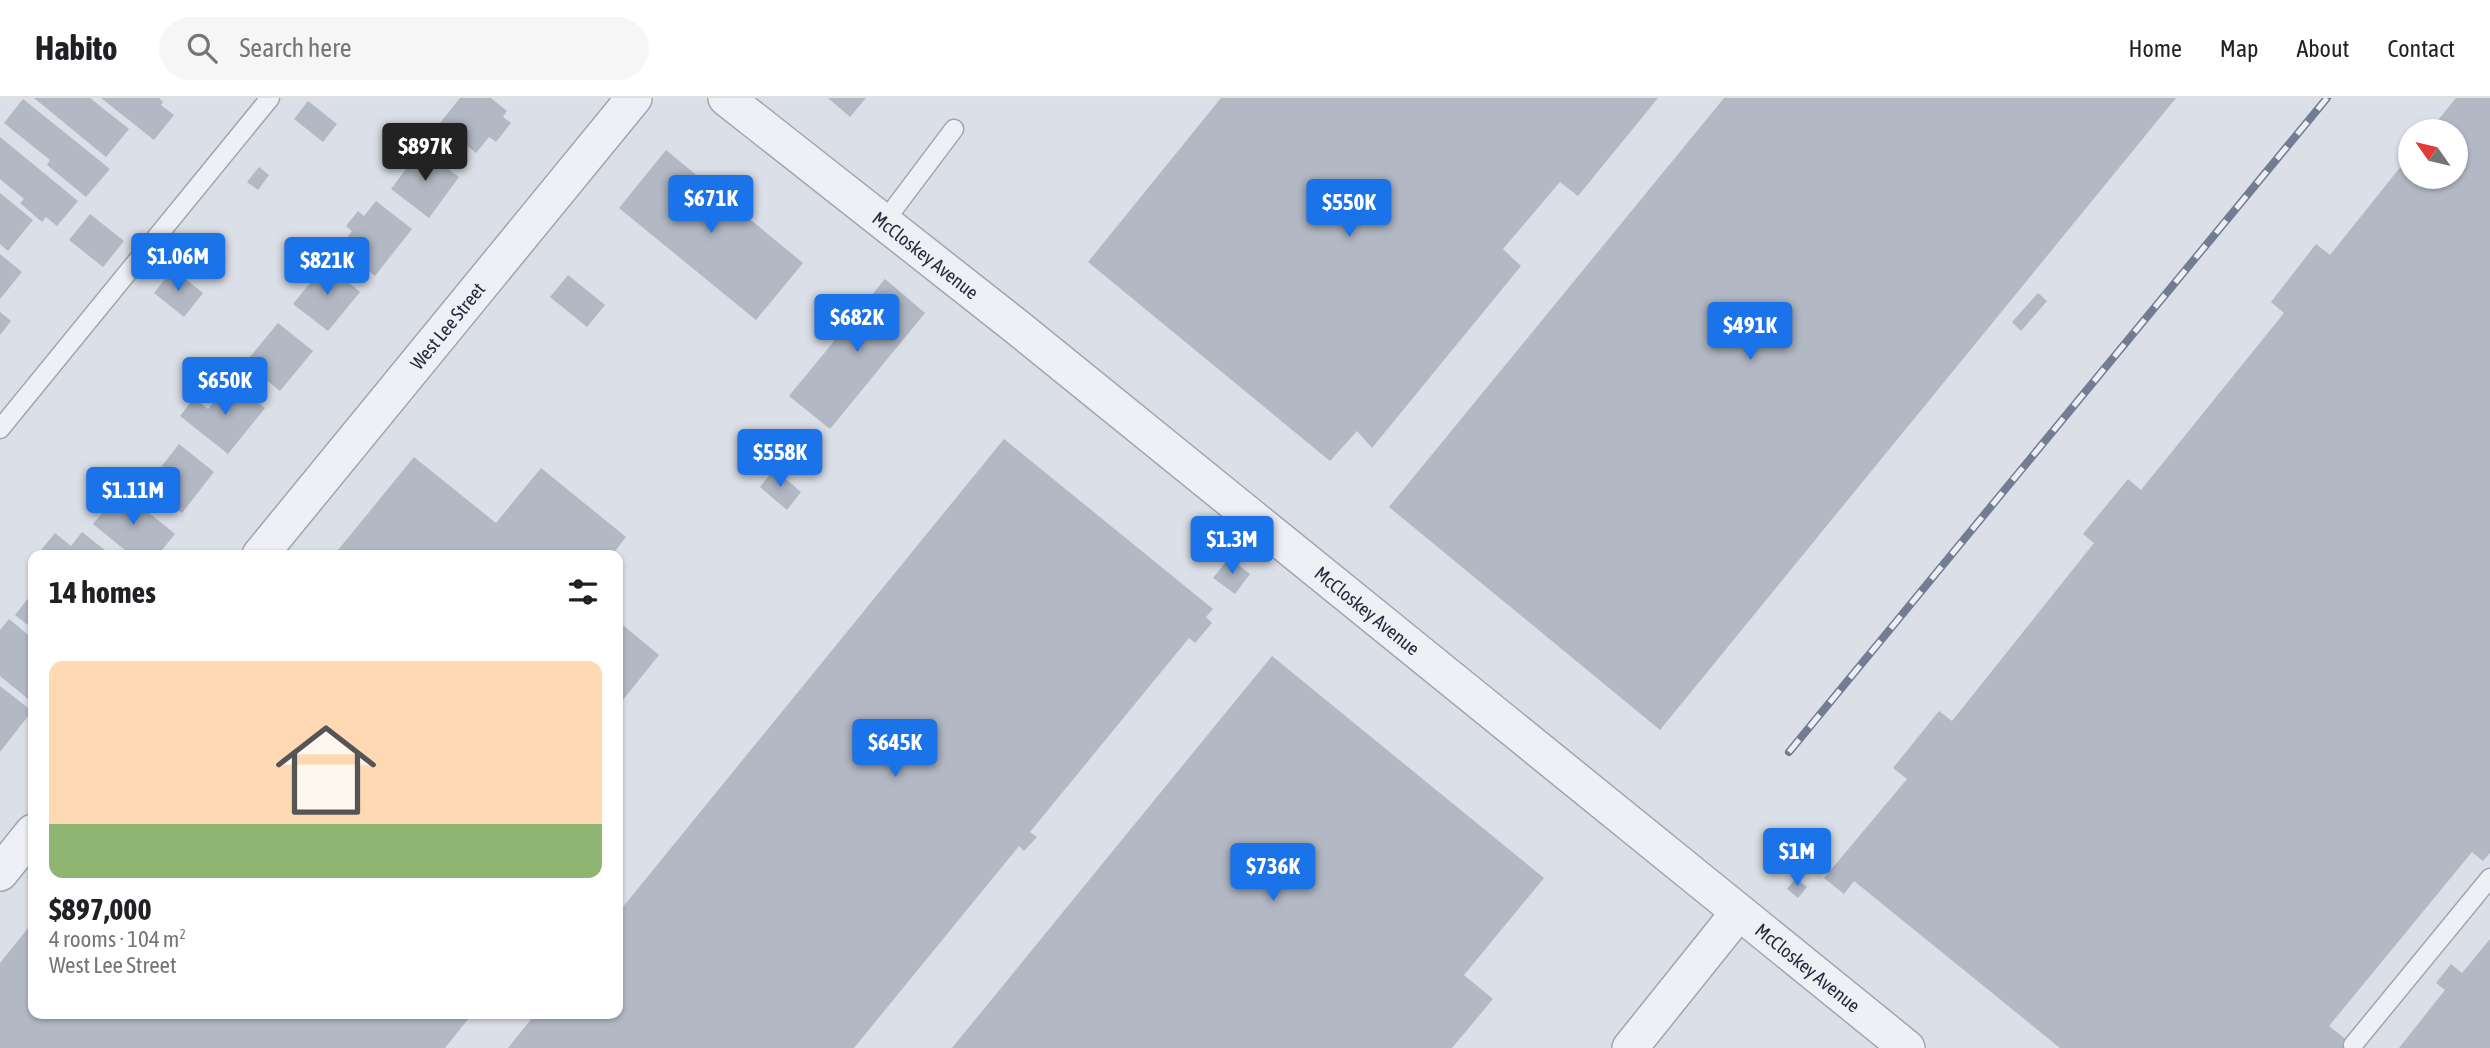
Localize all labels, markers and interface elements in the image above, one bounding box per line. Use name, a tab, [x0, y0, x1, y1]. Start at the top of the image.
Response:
search box	[159, 17, 649, 80]
text: Habito	[35, 29, 117, 67]
icon: search	[183, 29, 221, 67]
text: Search here	[239, 33, 352, 63]
text: Home	[2128, 35, 2182, 62]
text: Map	[2220, 35, 2258, 62]
text: About	[2296, 35, 2349, 62]
text: Contact	[2387, 35, 2455, 62]
north arrow	[2398, 119, 2468, 189]
map controls	[2398, 119, 2468, 189]
pin: $897K	[376, 123, 474, 183]
text: $897K	[398, 133, 452, 159]
pin: $671K	[662, 176, 760, 235]
pin: $550K	[1300, 180, 1398, 239]
text: $671K	[684, 185, 738, 211]
text: $550K	[1322, 189, 1376, 215]
street label: McCloskey Avenue	[868, 207, 983, 303]
pin: $1.06M	[121, 234, 235, 293]
pin: $821K	[278, 238, 376, 297]
text: $1.06M	[147, 243, 209, 269]
text: $821K	[300, 247, 354, 273]
street label: West Lee Street	[406, 278, 489, 374]
pin: $682K	[808, 294, 906, 354]
pin: $491K	[1701, 302, 1799, 362]
text: $682K	[830, 304, 884, 330]
text: $491K	[1723, 312, 1777, 338]
pin: $650K	[176, 358, 274, 417]
text: $650K	[198, 367, 252, 393]
pin: $558K	[731, 430, 829, 489]
text: $558K	[753, 439, 807, 465]
pin: $1.11M	[76, 468, 190, 527]
text: $1.11M	[102, 477, 164, 503]
pin: $1.3M	[1183, 517, 1281, 576]
text: $1.3M	[1207, 526, 1257, 552]
street label: McCloskey Avenue	[1310, 562, 1424, 660]
icon: filters	[564, 573, 602, 611]
text: 14 homes	[49, 575, 156, 609]
icon: home	[263, 707, 389, 833]
pin: $645K	[846, 720, 944, 779]
text: $645K	[868, 729, 922, 755]
pin: $1M	[1763, 828, 1831, 888]
text: $1M	[1779, 838, 1815, 864]
pin: $736K	[1224, 844, 1322, 903]
text: $736K	[1246, 853, 1300, 879]
text: $897,000	[49, 892, 152, 926]
street label: McCloskey Avenue	[1751, 919, 1865, 1017]
text: 4 rooms · 104 m²	[49, 926, 186, 952]
text: West Lee Street	[49, 952, 177, 978]

